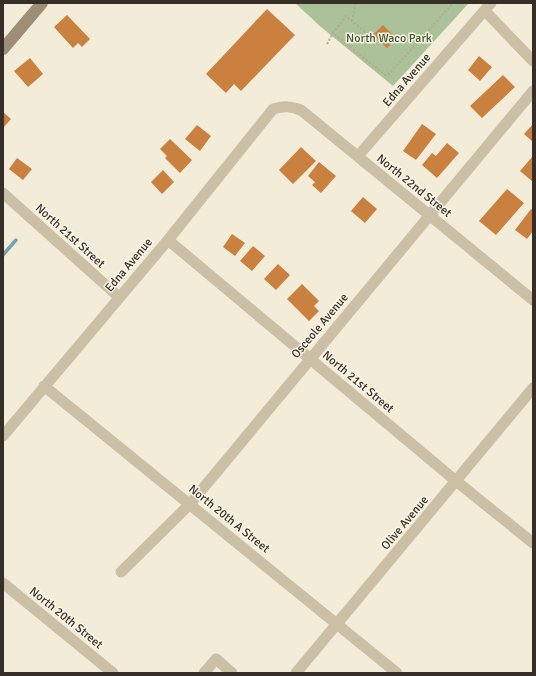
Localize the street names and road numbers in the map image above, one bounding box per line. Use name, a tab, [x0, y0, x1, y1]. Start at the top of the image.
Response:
street label: Edna Avenue	[380, 50, 434, 110]
street label: North 22nd Street	[373, 151, 455, 221]
street label: North 21st Street	[32, 201, 108, 271]
street label: Edna Avenue	[102, 235, 156, 295]
street label: Osceole Avenue	[288, 290, 352, 362]
street label: North 21st Street	[319, 348, 397, 416]
street label: North 20th A Street	[185, 482, 273, 556]
street label: Olive Avenue	[378, 493, 432, 553]
street label: North 20th Street	[26, 584, 106, 652]

